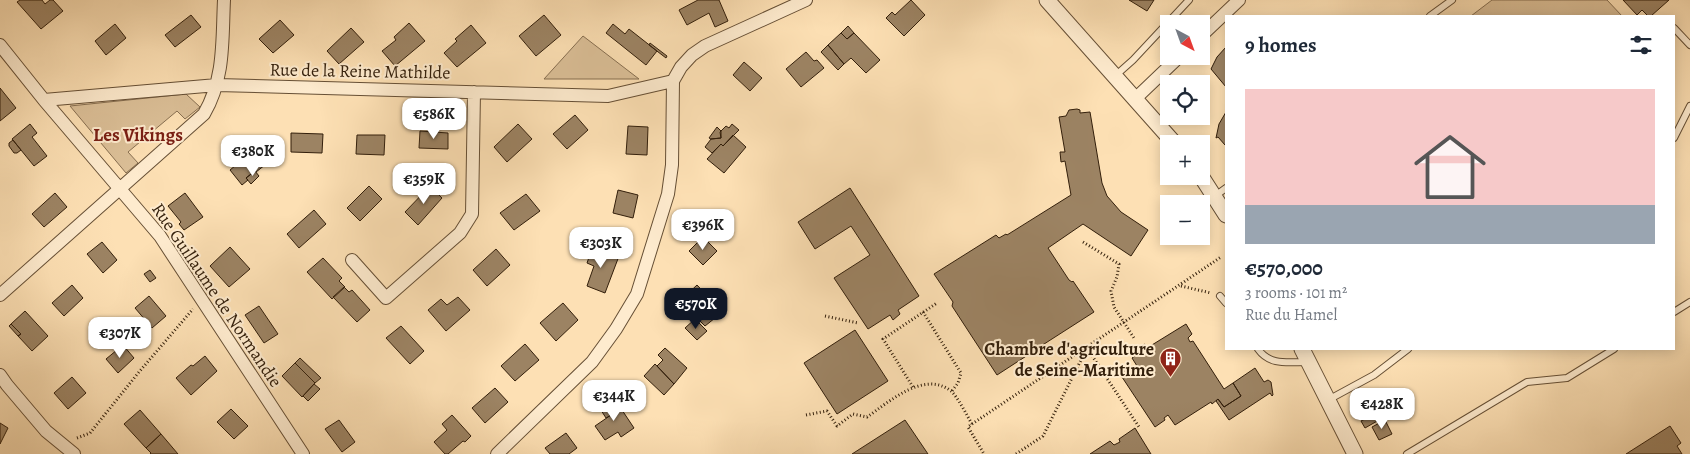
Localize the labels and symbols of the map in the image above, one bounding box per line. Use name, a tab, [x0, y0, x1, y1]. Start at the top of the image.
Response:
north arrow	[1160, 15, 1210, 65]
street label: Rue de la Reine Mathilde	[269, 57, 451, 85]
pin: €586K	[399, 98, 469, 140]
district label: Les Vikings	[93, 122, 183, 148]
pin: €380K	[218, 134, 288, 177]
pin: €359K	[389, 162, 459, 205]
street label: Rue Guillaume de Normandie	[146, 198, 288, 392]
pin: €396K	[668, 208, 738, 251]
pin: €303K	[566, 226, 636, 269]
pin: €570K	[661, 288, 731, 330]
pin: €307K	[85, 316, 155, 359]
place label: Chambre d'agriculture de Seine-Maritime	[984, 337, 1154, 382]
building icon: Chambre d'agriculture de Seine-Maritime	[1158, 347, 1182, 378]
pin: €344K	[579, 380, 649, 422]
pin: €428K	[1347, 388, 1417, 430]

